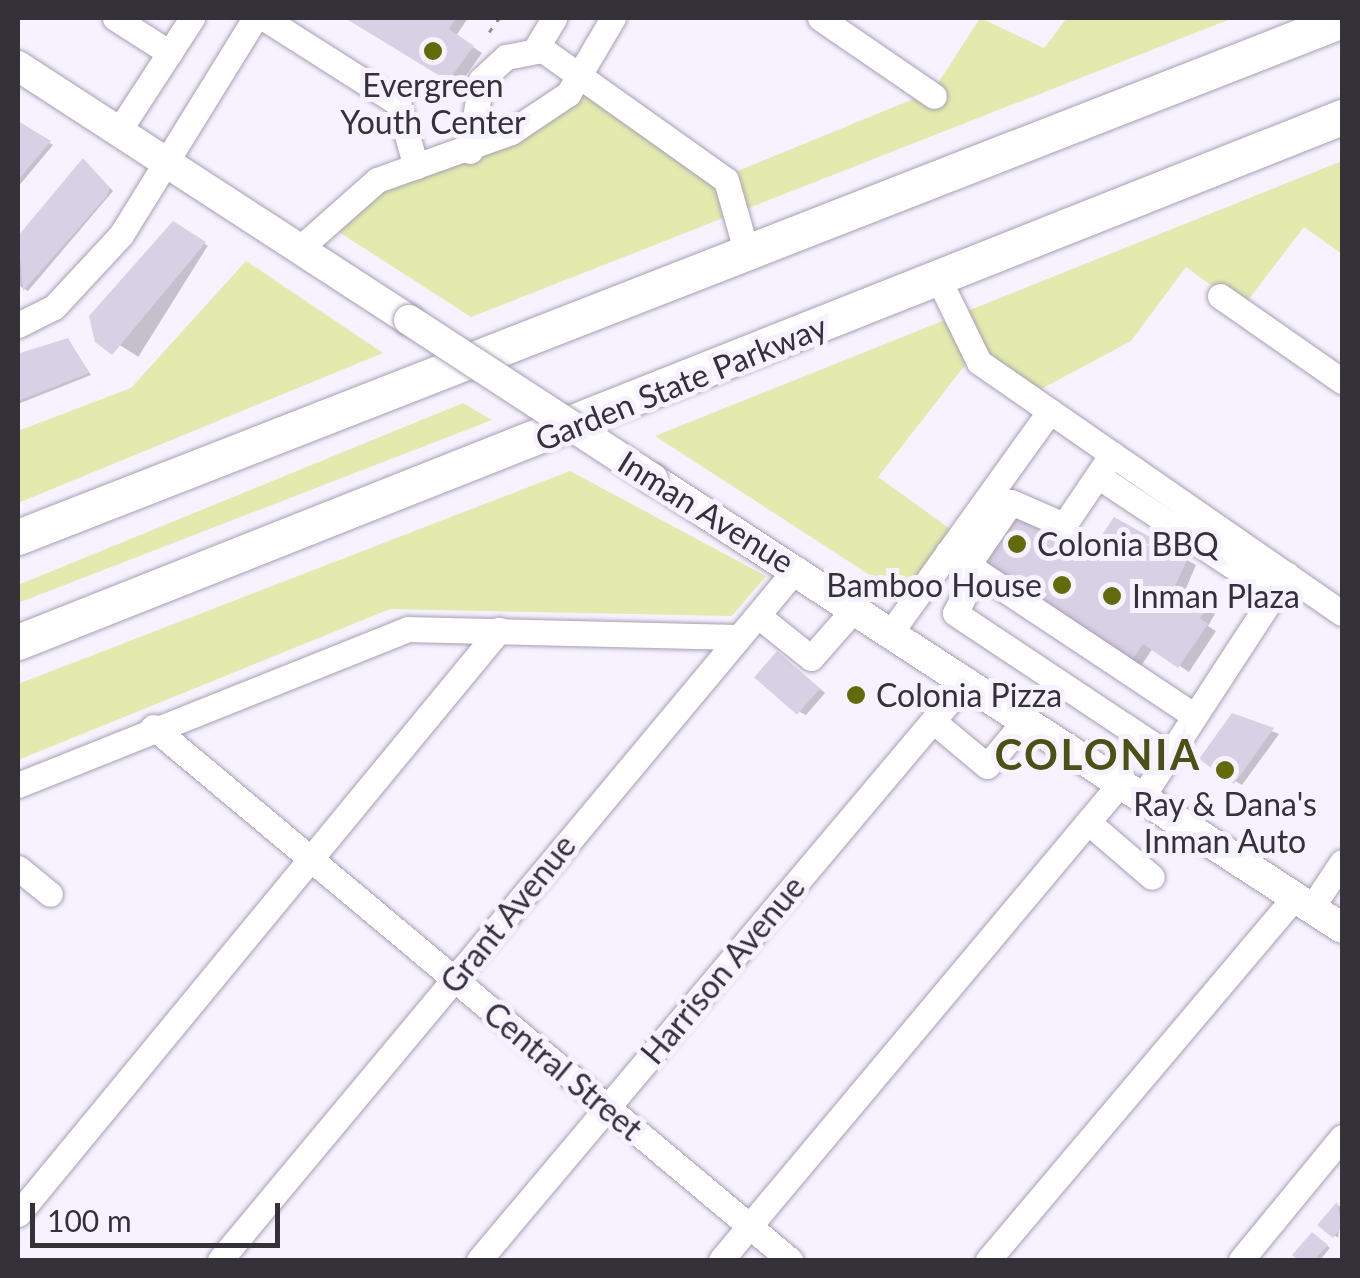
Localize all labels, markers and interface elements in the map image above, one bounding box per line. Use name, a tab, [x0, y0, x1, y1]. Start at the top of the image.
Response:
marker: Evergreen Youth Center	[422, 40, 444, 62]
place label: Evergreen Youth Center	[340, 67, 526, 142]
street label: Garden State Parkway	[530, 307, 832, 459]
street label: Inman Avenue	[611, 443, 801, 581]
place label: Colonia BBQ	[1037, 525, 1219, 563]
marker: Colonia BBQ	[1006, 533, 1028, 555]
place label: Bamboo House	[826, 566, 1042, 604]
marker: Bamboo House	[1051, 574, 1073, 596]
place label: Inman Plaza	[1132, 577, 1300, 615]
marker: Inman Plaza	[1101, 585, 1123, 607]
place label: Colonia Pizza	[876, 676, 1062, 714]
marker: Colonia Pizza	[845, 684, 867, 706]
district label: COLONIA	[994, 729, 1202, 779]
marker: Ray & Dana's Inman Auto	[1214, 759, 1236, 781]
place label: Ray & Dana's Inman Auto	[1133, 786, 1317, 861]
street label: Grant Avenue	[432, 827, 584, 1001]
street label: Harrison Avenue	[633, 868, 813, 1072]
street label: Central Street	[476, 994, 650, 1148]
scale bar	[35, 1183, 285, 1245]
text: 100 m	[47, 1202, 132, 1238]

